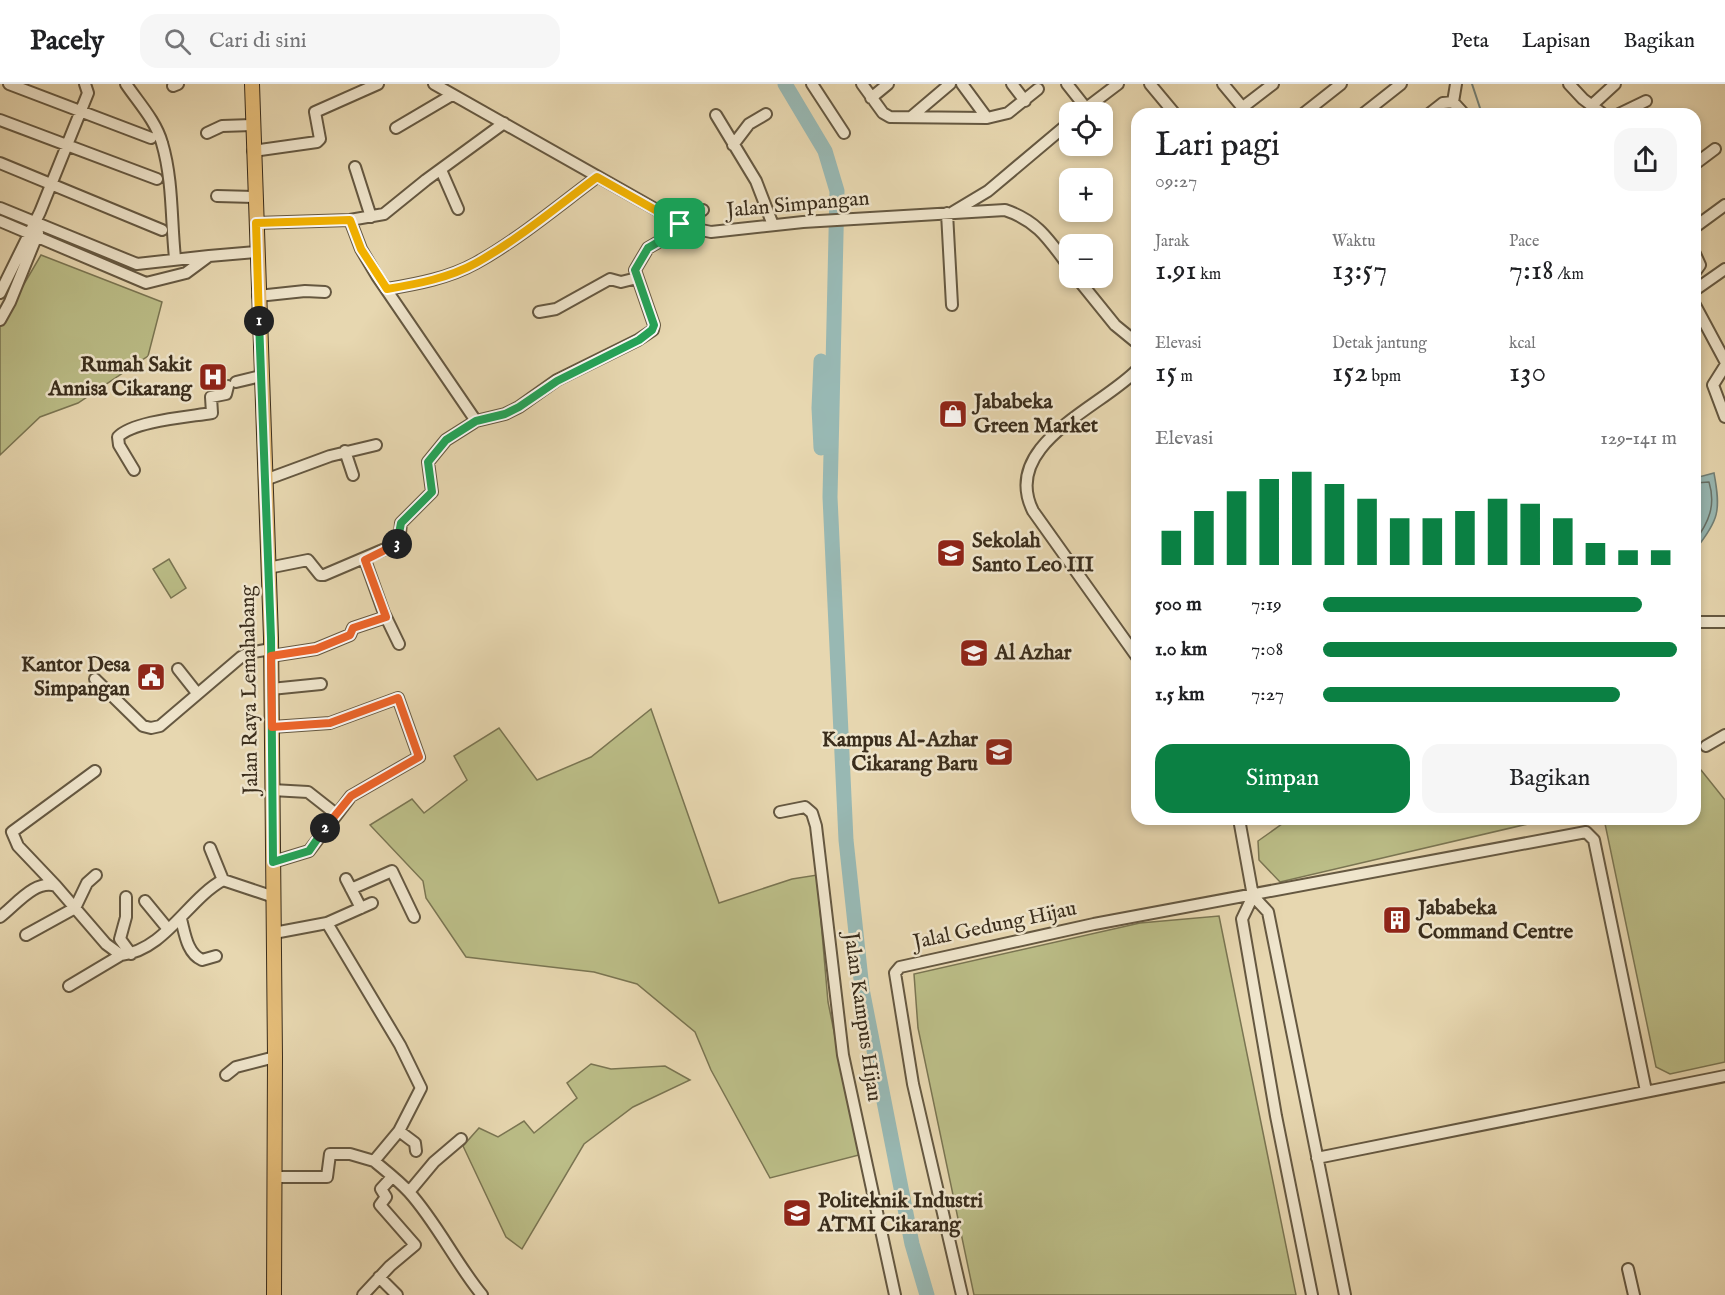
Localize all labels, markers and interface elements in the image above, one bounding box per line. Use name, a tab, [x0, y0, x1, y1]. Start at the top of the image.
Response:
search box	[140, 14, 560, 68]
text: Pacely	[30, 24, 104, 59]
icon: search	[161, 25, 194, 58]
text: Cari di sini	[209, 27, 307, 55]
text: Peta	[1451, 28, 1489, 55]
text: Lapisan	[1522, 28, 1591, 55]
text: Bagikan	[1624, 28, 1695, 55]
map controls	[1059, 102, 1113, 288]
button: locate	[1059, 102, 1113, 156]
text: Lari pagi	[1155, 125, 1280, 167]
button: share	[1614, 128, 1677, 191]
button: +	[1059, 168, 1113, 222]
text: 09:27	[1155, 169, 1197, 194]
street label: Jalan Simpangan	[723, 185, 871, 225]
pin	[654, 198, 705, 249]
icon: arrive	[663, 207, 696, 240]
text: Jarak	[1155, 232, 1189, 252]
text: Waktu	[1332, 232, 1376, 252]
text: Pace	[1509, 232, 1539, 252]
button: −	[1059, 234, 1113, 288]
text: 1.91	[1155, 252, 1197, 290]
text: 13:57	[1332, 252, 1387, 290]
text: 7:18	[1509, 252, 1554, 290]
text: km	[1197, 265, 1221, 285]
text: /km	[1554, 265, 1584, 285]
pin: 1	[244, 306, 274, 336]
text: 1	[256, 311, 262, 331]
text: Elevasi	[1155, 334, 1202, 354]
text: Detak jantung	[1332, 334, 1427, 354]
text: kcal	[1509, 334, 1536, 354]
place label: Rumah Sakit Annisa Cikarang	[48, 352, 193, 403]
text: 15	[1155, 354, 1177, 392]
text: 152	[1332, 354, 1368, 392]
text: 130	[1509, 354, 1546, 392]
hospital icon: Rumah Sakit Annisa Cikarang	[197, 361, 229, 393]
text: m	[1177, 367, 1193, 387]
text: bpm	[1368, 367, 1401, 387]
place label: Jababeka Green Market	[971, 389, 1099, 440]
shop icon: Jababeka Green Market	[937, 398, 969, 430]
text: Elevasi	[1155, 426, 1213, 451]
text: 129–141 m	[1600, 426, 1677, 451]
place label: Sekolah Santo Leo III	[972, 528, 1094, 579]
pin: 3	[382, 529, 412, 559]
text: 3	[394, 534, 400, 554]
school or university icon: Sekolah Santo Leo III	[935, 537, 967, 569]
street label: Jalan Raya Lemahabang	[235, 584, 265, 797]
text: 500 m	[1155, 592, 1202, 617]
text: 7:19	[1251, 592, 1282, 617]
school or university icon: Al Azhar	[958, 637, 990, 669]
text: 1.0 km	[1155, 637, 1207, 662]
text: 7:08	[1251, 637, 1283, 662]
place label: Al Azhar	[994, 640, 1072, 667]
place label: Kantor Desa Simpangan	[21, 652, 131, 703]
public building icon: Kantor Desa Simpangan	[135, 661, 167, 693]
text: 1.5 km	[1155, 682, 1205, 707]
text: 7:27	[1251, 682, 1284, 707]
place label: Kampus Al-Azhar Cikarang Baru	[822, 727, 978, 778]
school or university icon: Kampus Al-Azhar Cikarang Baru	[983, 736, 1015, 768]
button: Simpan	[1155, 744, 1410, 813]
button: Bagikan	[1422, 744, 1677, 813]
pin: 2	[310, 813, 340, 843]
text: 2	[321, 818, 329, 838]
street label: Jalal Gedung Hijau	[909, 895, 1079, 957]
place label: Jababeka Command Centre	[1415, 895, 1574, 946]
building icon: Jababeka Command Centre	[1381, 904, 1413, 936]
street label: Jalan Kampus Hijau	[836, 929, 887, 1104]
place label: Politeknik Industri ATMI Cikarang	[817, 1188, 984, 1239]
school or university icon: Politeknik Industri ATMI Cikarang	[781, 1197, 813, 1229]

